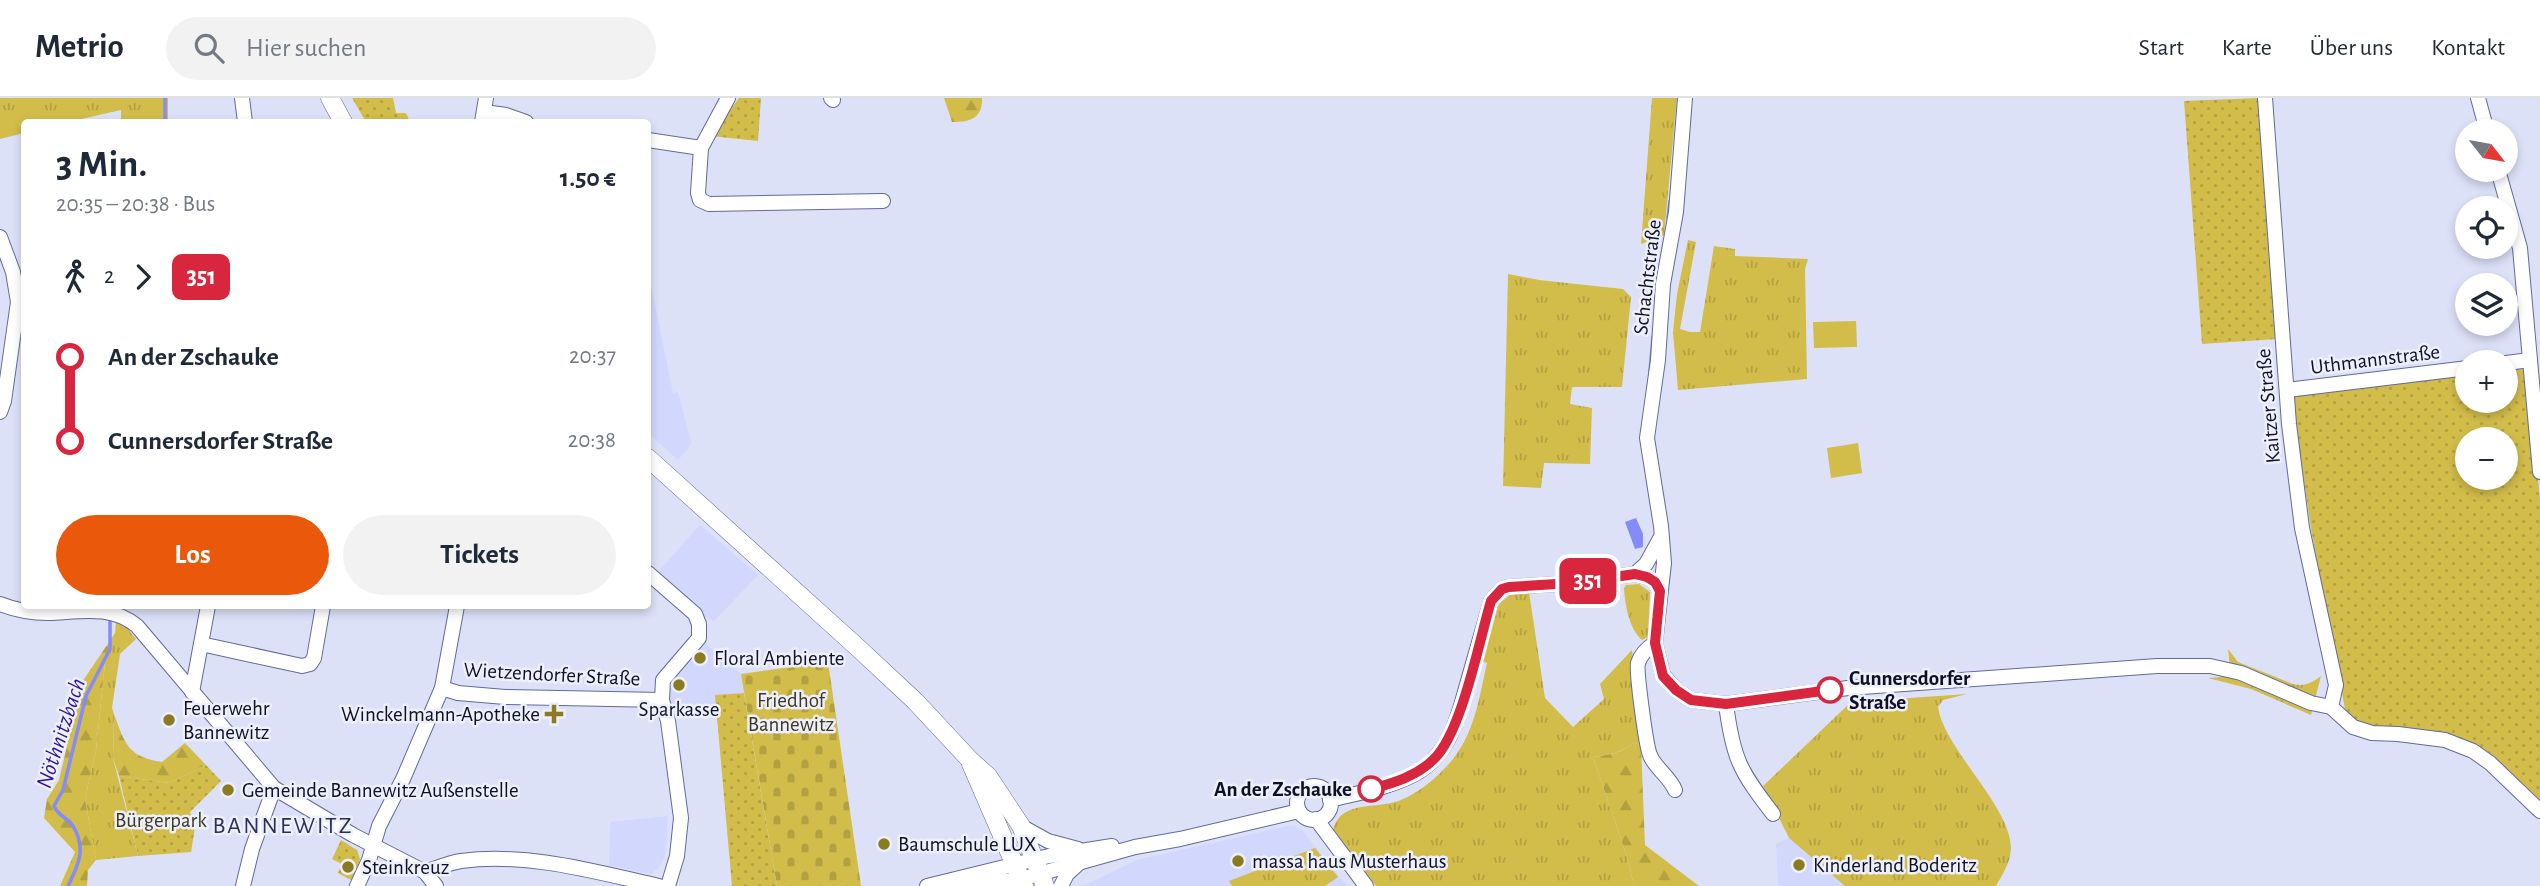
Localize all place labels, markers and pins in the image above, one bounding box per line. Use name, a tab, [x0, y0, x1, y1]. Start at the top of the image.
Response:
place label: Floral Ambiente	[714, 648, 845, 669]
marker: Floral Ambiente	[692, 650, 708, 666]
place label: Cunnersdorfer Straße	[1849, 668, 1971, 713]
marker: Sparkasse	[671, 677, 687, 693]
marker: Cunnersdorfer Straße	[1817, 677, 1843, 703]
place label: Feuerwehr Bannewitz	[183, 698, 270, 743]
place label: Sparkasse	[639, 699, 719, 720]
place label: Winckelmann-Apotheke	[341, 704, 540, 725]
marker: Winckelmann-Apotheke	[546, 706, 562, 722]
marker: Feuerwehr Bannewitz	[161, 712, 177, 728]
marker: An der Zschauke	[1358, 776, 1384, 802]
place label: An der Zschauke	[1214, 779, 1352, 800]
place label: Gemeinde Bannewitz Außenstelle	[242, 780, 519, 801]
marker: Gemeinde Bannewitz Außenstelle	[220, 782, 236, 798]
place label: Baumschule LUX	[898, 834, 1036, 855]
marker: Baumschule LUX	[876, 836, 892, 852]
place label: massa haus Musterhaus	[1252, 851, 1446, 872]
marker: massa haus Musterhaus	[1230, 853, 1246, 869]
place label: Kinderland Boderitz	[1813, 855, 1977, 876]
place label: Steinkreuz	[362, 857, 449, 878]
marker: Kinderland Boderitz	[1791, 857, 1807, 873]
marker: Steinkreuz	[340, 859, 356, 875]

